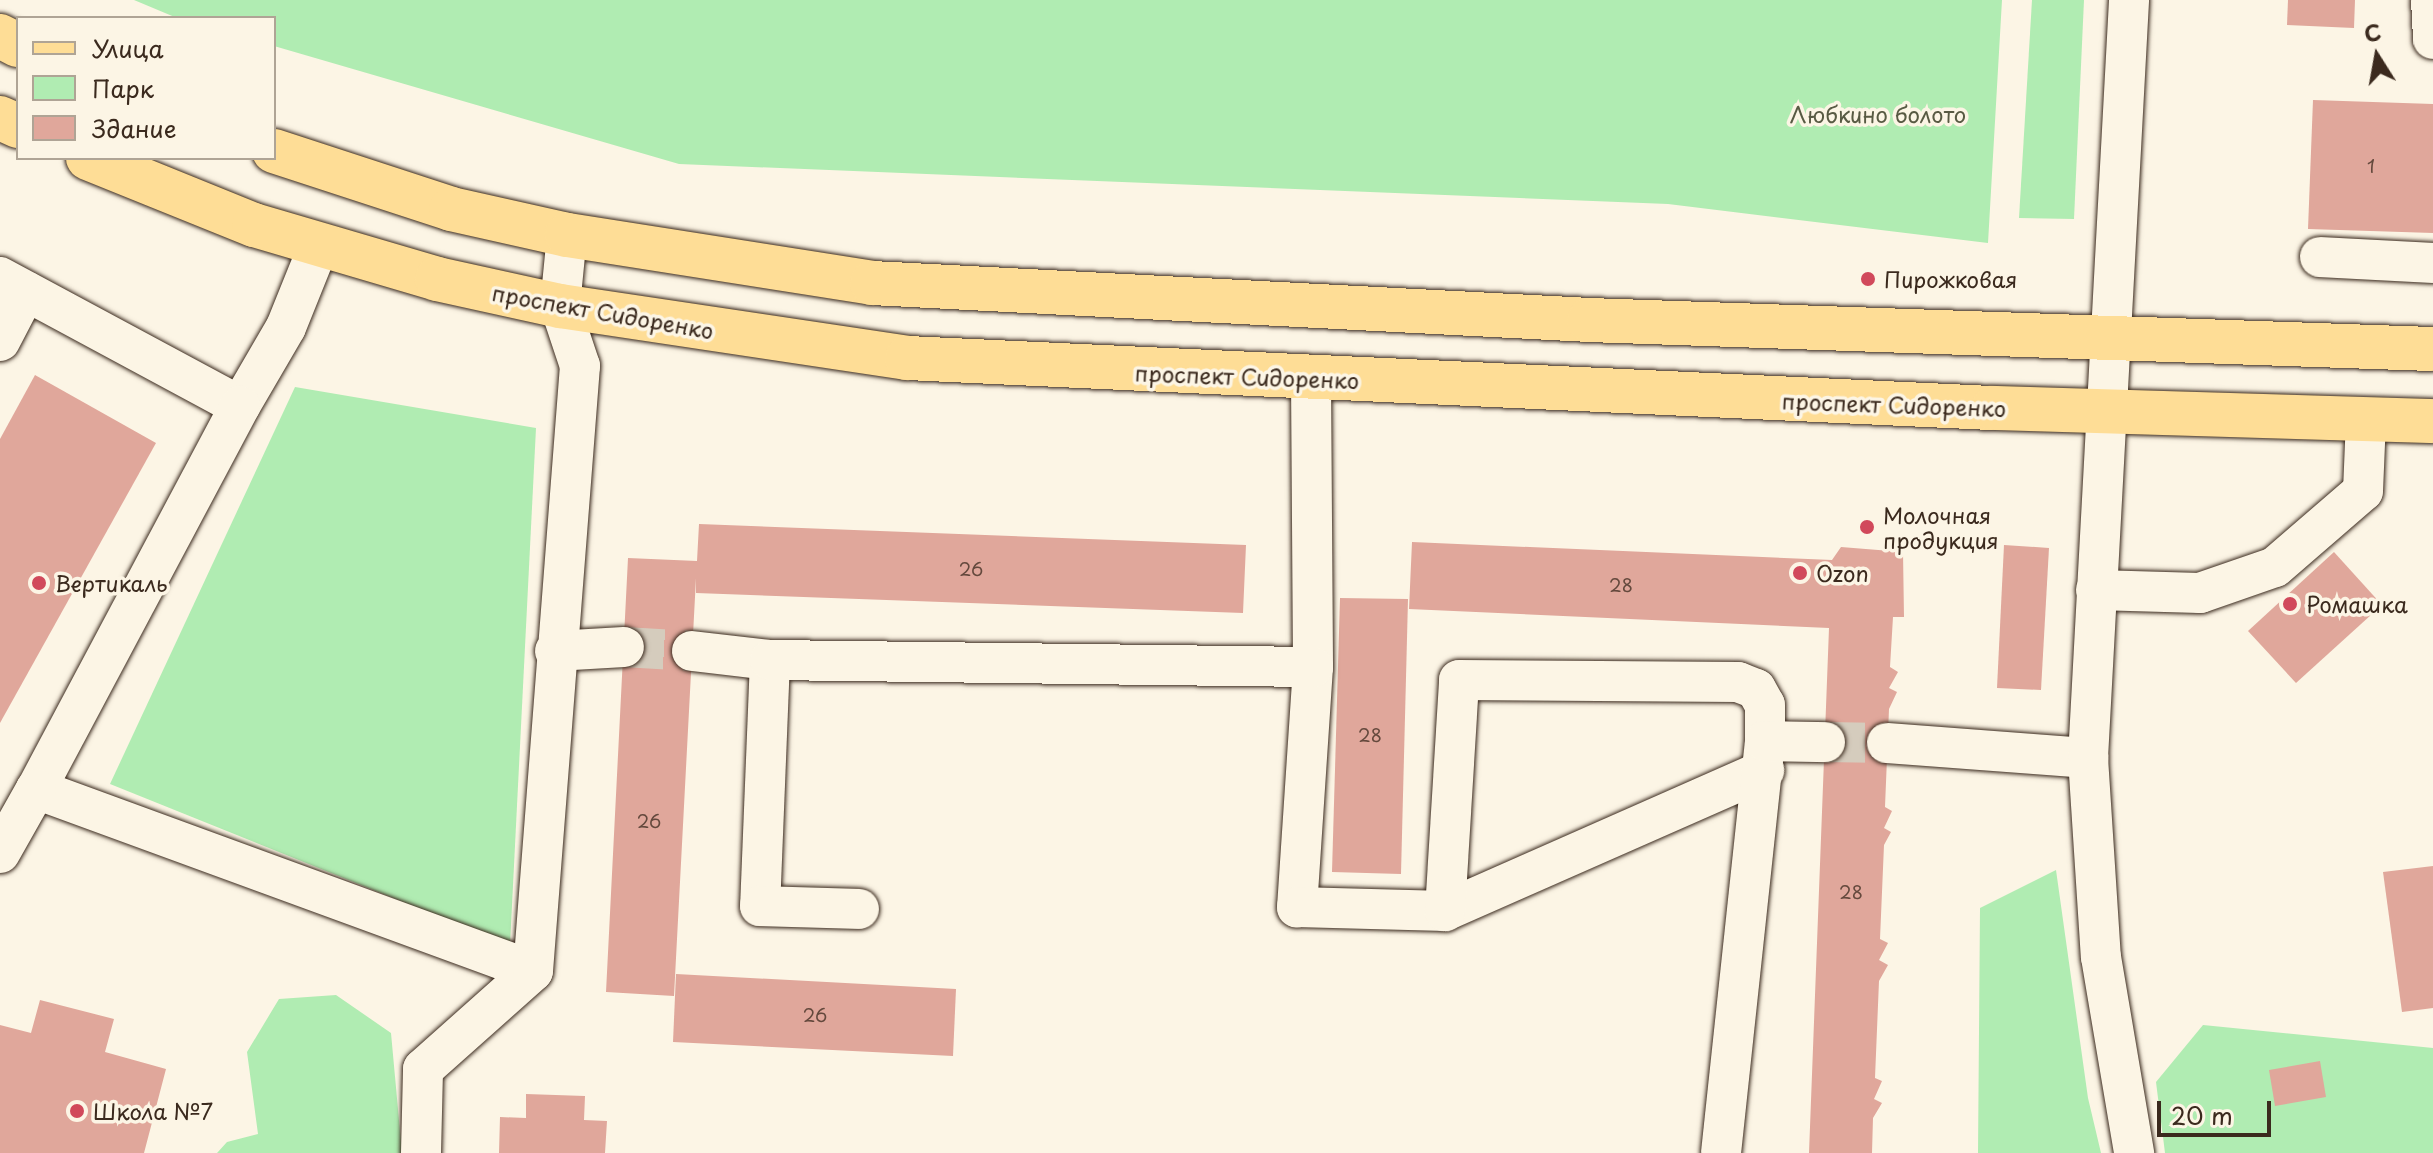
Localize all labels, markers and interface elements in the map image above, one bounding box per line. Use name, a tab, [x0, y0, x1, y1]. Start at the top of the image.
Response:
text: С	[2361, 14, 2384, 50]
legend	[16, 16, 276, 160]
north arrow	[2337, 16, 2417, 96]
text: Улица	[92, 30, 164, 66]
text: Парк	[92, 70, 154, 106]
park label: Любкино болото	[1789, 101, 1967, 127]
text: Здание	[92, 110, 177, 146]
house number: 1	[2367, 155, 2375, 177]
place label: Пирожковая	[1884, 266, 2017, 292]
marker: Пирожковая	[1859, 270, 1877, 288]
street label: проспект Сидоренко	[490, 278, 716, 344]
street label: проспект Сидоренко	[1134, 359, 1360, 393]
street label: проспект Сидоренко	[1781, 387, 2007, 421]
place label: Молочная продукция	[1883, 501, 1999, 552]
marker: Молочная продукция	[1858, 518, 1876, 536]
house number: 26	[959, 558, 983, 580]
place label: Ozon	[1816, 560, 1869, 586]
marker: Ozon	[1791, 564, 1809, 582]
place label: Вертикаль	[55, 570, 167, 596]
marker: Вертикаль	[30, 574, 48, 592]
house number: 28	[1609, 574, 1633, 596]
place label: Ромашка	[2306, 591, 2408, 617]
marker: Ромашка	[2281, 595, 2299, 613]
house number: 28	[1358, 724, 1382, 746]
house number: 26	[637, 810, 661, 832]
house number: 28	[1839, 881, 1863, 903]
house number: 26	[803, 1004, 827, 1026]
scale bar	[2161, 1085, 2275, 1135]
text: 20 m	[2171, 1097, 2233, 1133]
place label: Школа №7	[93, 1098, 214, 1124]
marker: Школа №7	[68, 1102, 86, 1120]

